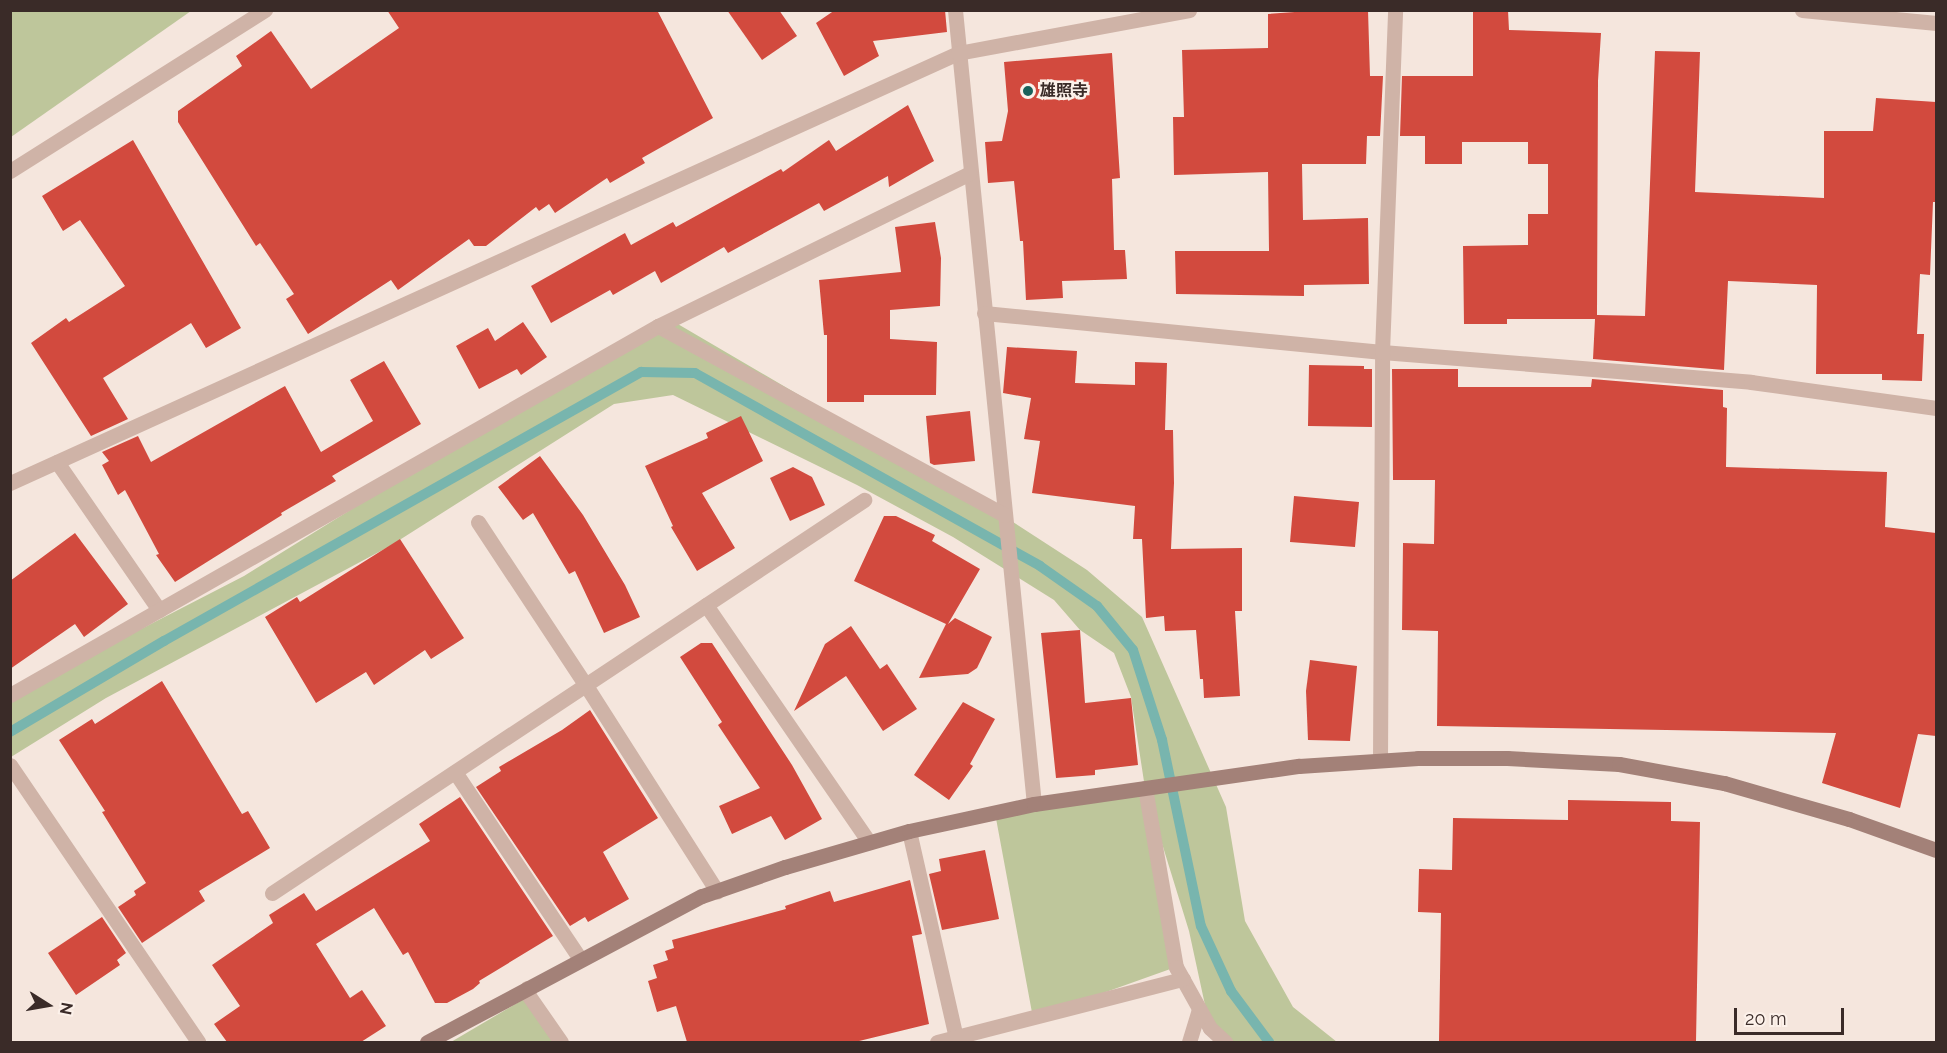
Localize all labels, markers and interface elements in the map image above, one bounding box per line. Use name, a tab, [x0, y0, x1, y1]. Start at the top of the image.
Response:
place label: 雄照寺	[1040, 81, 1088, 101]
marker: 雄照寺	[1021, 84, 1035, 98]
north arrow	[18, 975, 78, 1035]
scale bar	[1737, 996, 1846, 1034]
text: N	[56, 1001, 77, 1016]
text: 20 m	[1745, 1008, 1787, 1029]

